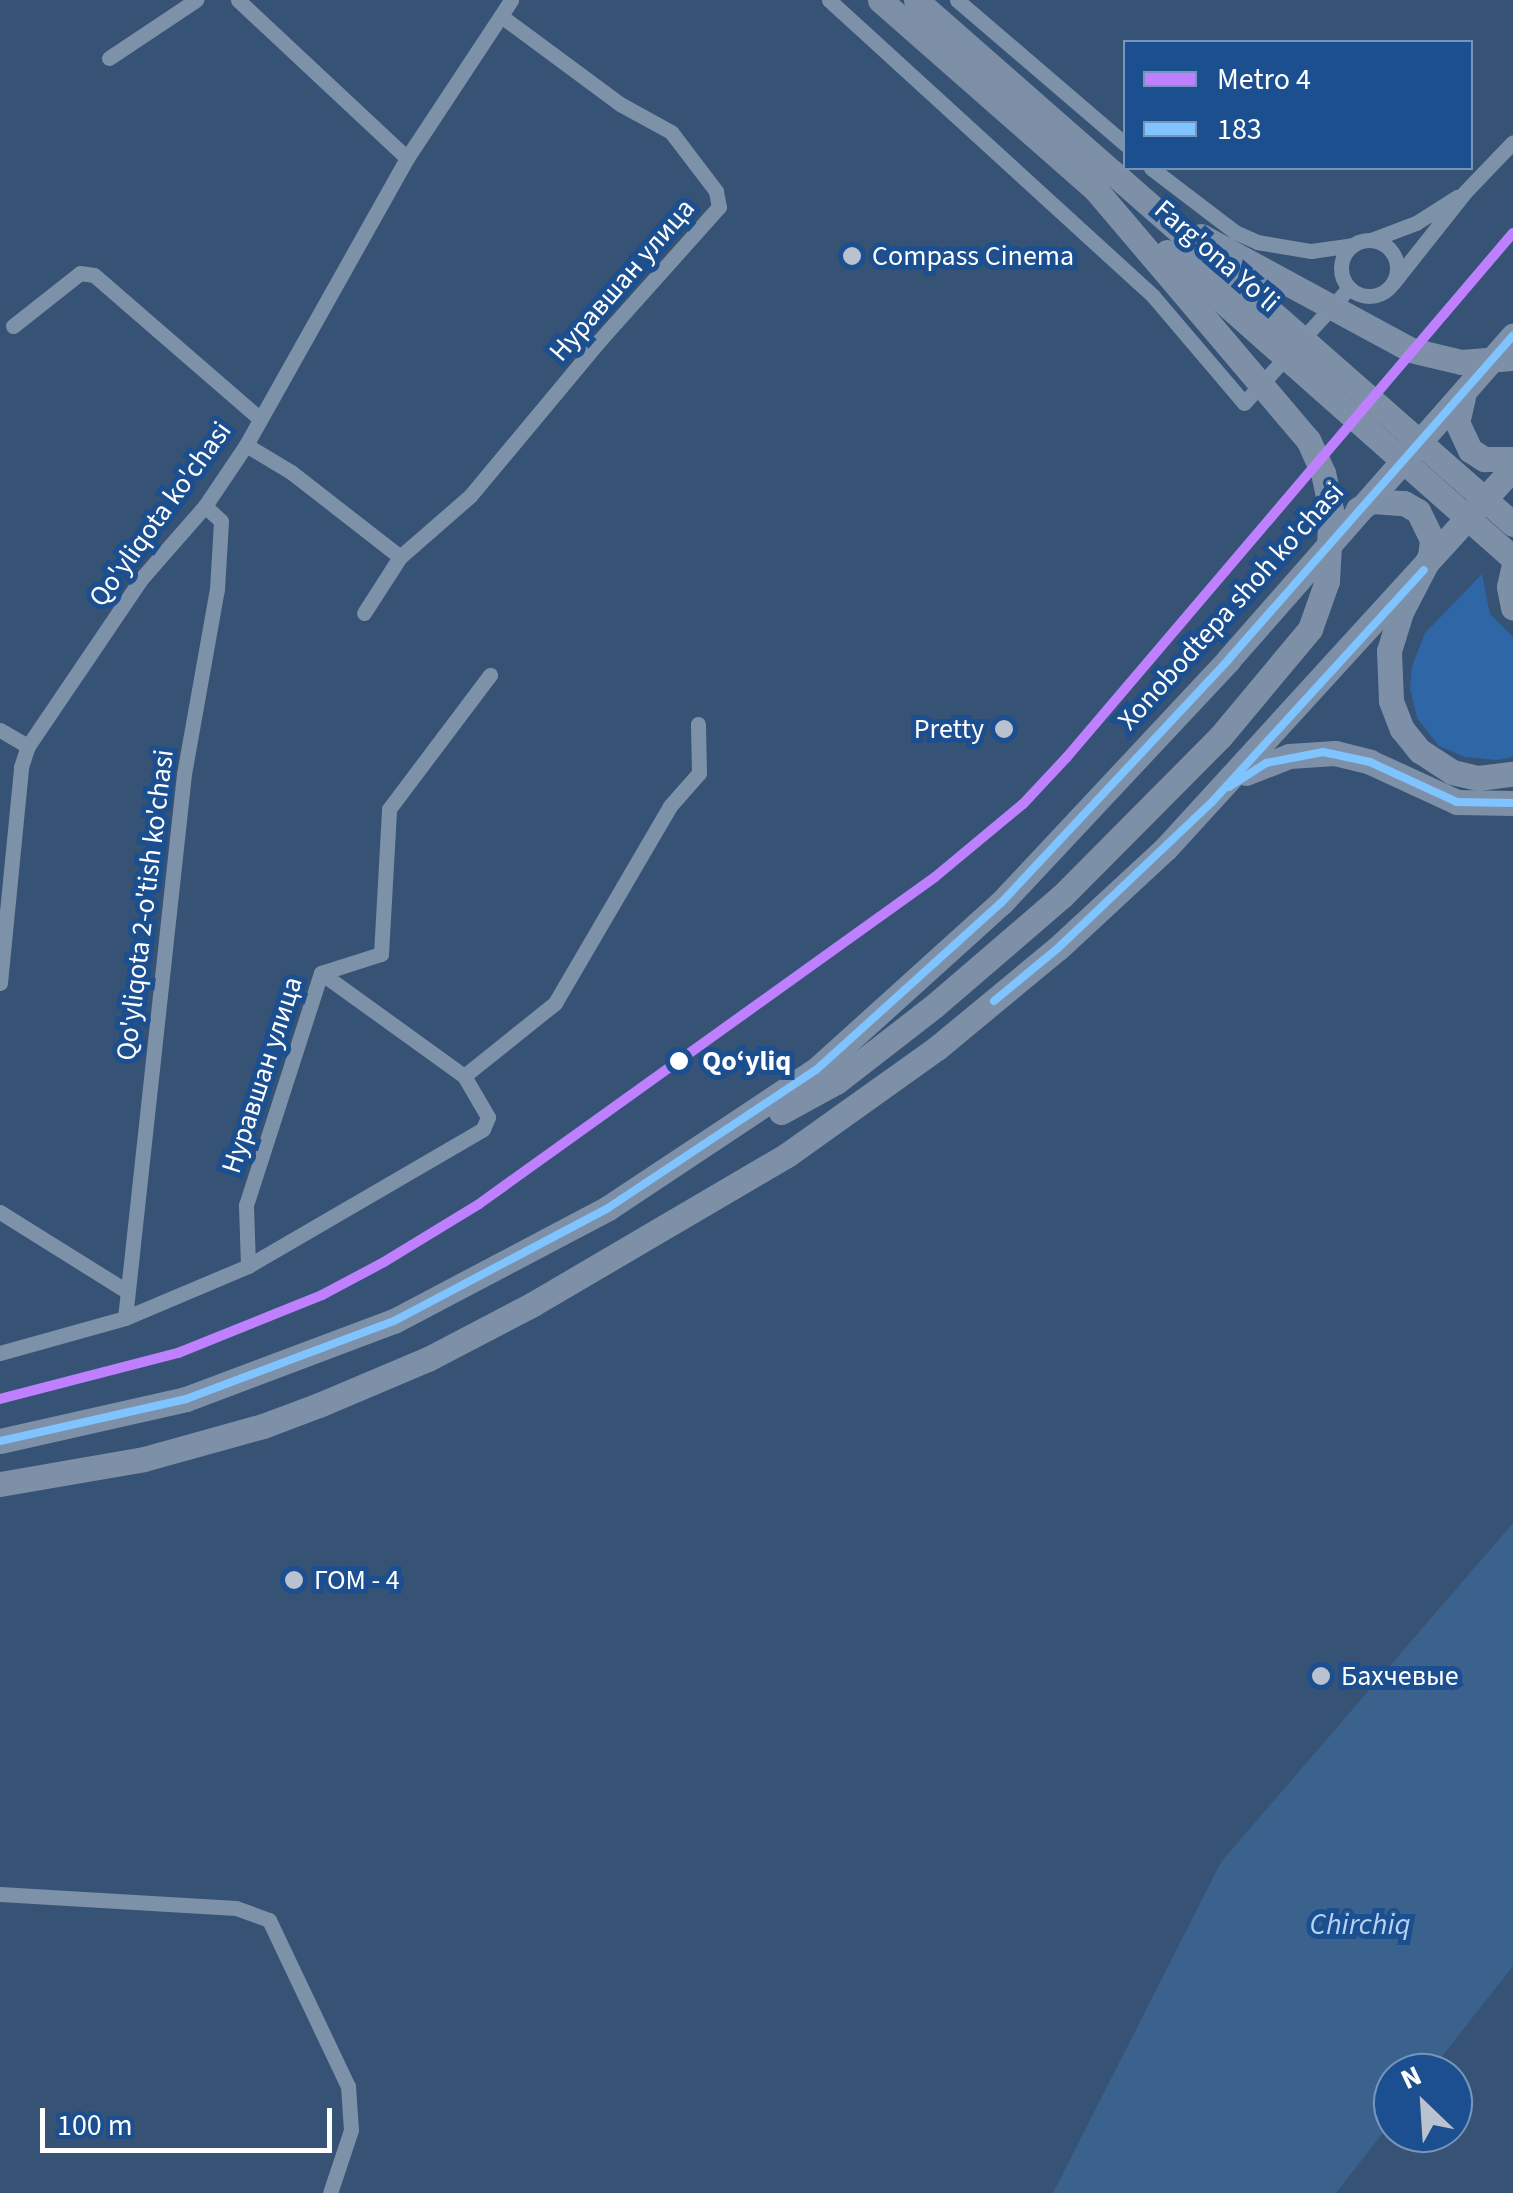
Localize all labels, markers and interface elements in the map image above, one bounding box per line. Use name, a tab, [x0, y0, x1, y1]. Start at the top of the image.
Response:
legend	[1123, 40, 1473, 170]
text: Metro 4	[1217, 58, 1311, 101]
text: 183	[1217, 108, 1262, 151]
street label: Нуравшан улица	[542, 192, 702, 368]
street label: Farg'ona Yo'li	[1148, 193, 1286, 319]
place label: Compass Cinema	[872, 239, 1074, 273]
marker: Compass Cinema	[841, 245, 863, 267]
street label: Qo'yliqota ko'chasi	[82, 415, 238, 613]
street label: Xonobodtepa shoh ko'chasi	[1111, 475, 1351, 737]
place label: Pretty	[914, 712, 984, 746]
marker: Pretty	[993, 718, 1015, 740]
street label: Qo'yliqota 2-o'tish ko'chasi	[109, 747, 181, 1063]
street label: Нуравшан улица	[214, 972, 310, 1178]
place label: Qo‘yliq	[702, 1044, 791, 1078]
marker: Qo‘yliq	[666, 1048, 692, 1074]
place label: ГОМ - 4	[314, 1563, 400, 1597]
marker: ГОМ - 4	[283, 1569, 305, 1591]
place label: Бахчевые	[1341, 1659, 1459, 1693]
marker: Бахчевые	[1310, 1665, 1332, 1687]
water label: Chirchiq	[1309, 1907, 1411, 1943]
north arrow	[1373, 2053, 1473, 2153]
text: N	[1394, 2056, 1428, 2100]
scale bar	[45, 2088, 338, 2150]
text: 100 m	[57, 2104, 133, 2147]

